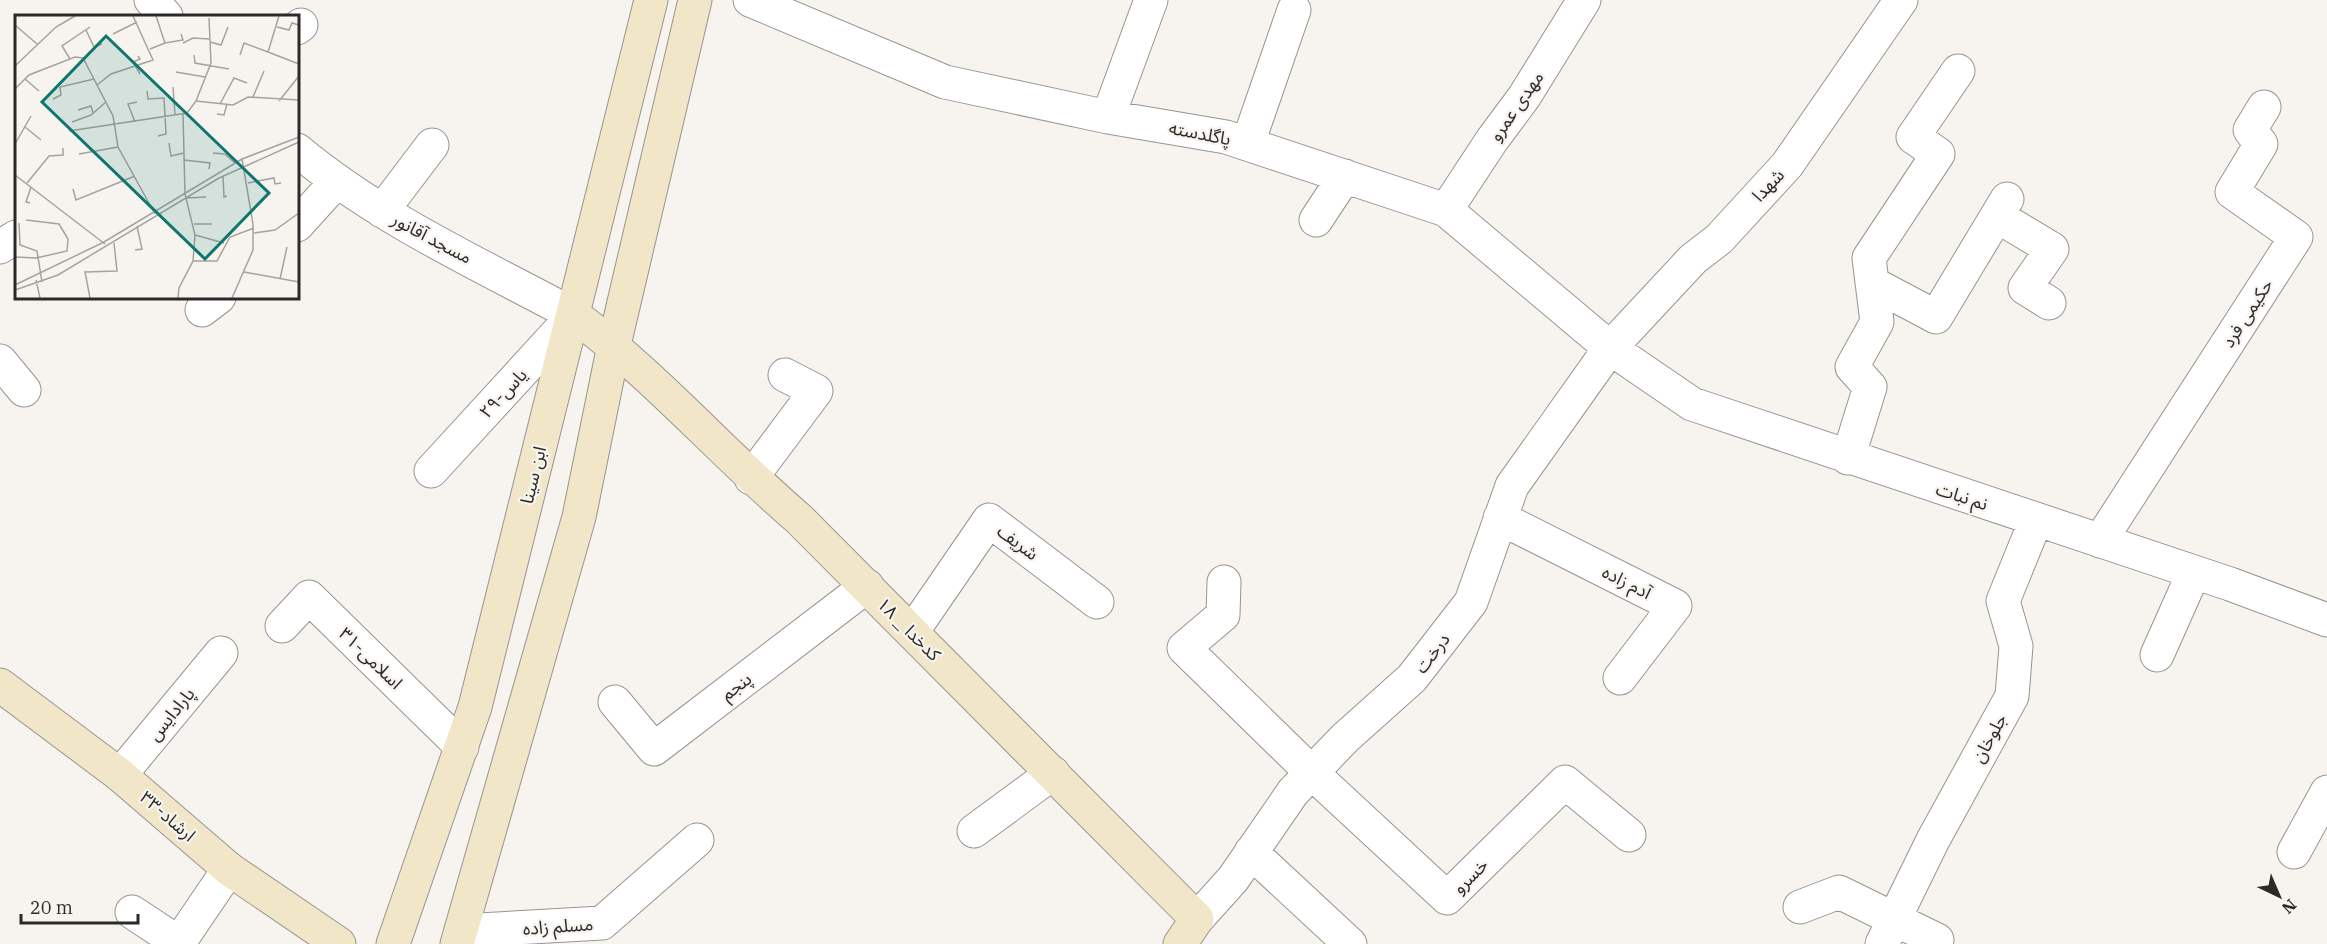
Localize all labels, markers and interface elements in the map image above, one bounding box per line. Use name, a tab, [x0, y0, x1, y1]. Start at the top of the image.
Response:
inset map	[15, 15, 298, 298]
street label: مهدی عمرو	[1483, 66, 1549, 146]
street label: پاگلدسته	[1167, 116, 1233, 150]
street label: شهدا	[1747, 164, 1789, 206]
street label: مسجد آقانور	[387, 207, 476, 269]
street label: حکیمی فرد	[2216, 274, 2278, 352]
street label: ۲۹-یاس	[474, 363, 532, 423]
street label: ابن سینا	[515, 444, 551, 506]
street label: نم نبات	[1932, 477, 1991, 517]
street label: شریف	[993, 519, 1043, 565]
street label: آدم زاده	[1597, 560, 1656, 607]
street label: ۱۸ _ کدخدا	[872, 592, 946, 666]
street label: ۳۱-اسلامی	[334, 622, 408, 694]
street label: درخت	[1409, 628, 1455, 678]
street label: پنجم	[716, 667, 757, 707]
street label: پارادایس	[143, 683, 200, 745]
street label: جلوخان	[1966, 709, 2012, 767]
street label: ۳۳-ارشاد	[136, 786, 200, 846]
street label: خسرو	[1447, 853, 1493, 899]
north arrow	[2249, 866, 2309, 926]
scale bar	[21, 887, 138, 925]
text: N	[2278, 895, 2301, 918]
text: 20 m	[30, 896, 73, 919]
street label: مسلم زاده	[522, 912, 594, 942]

